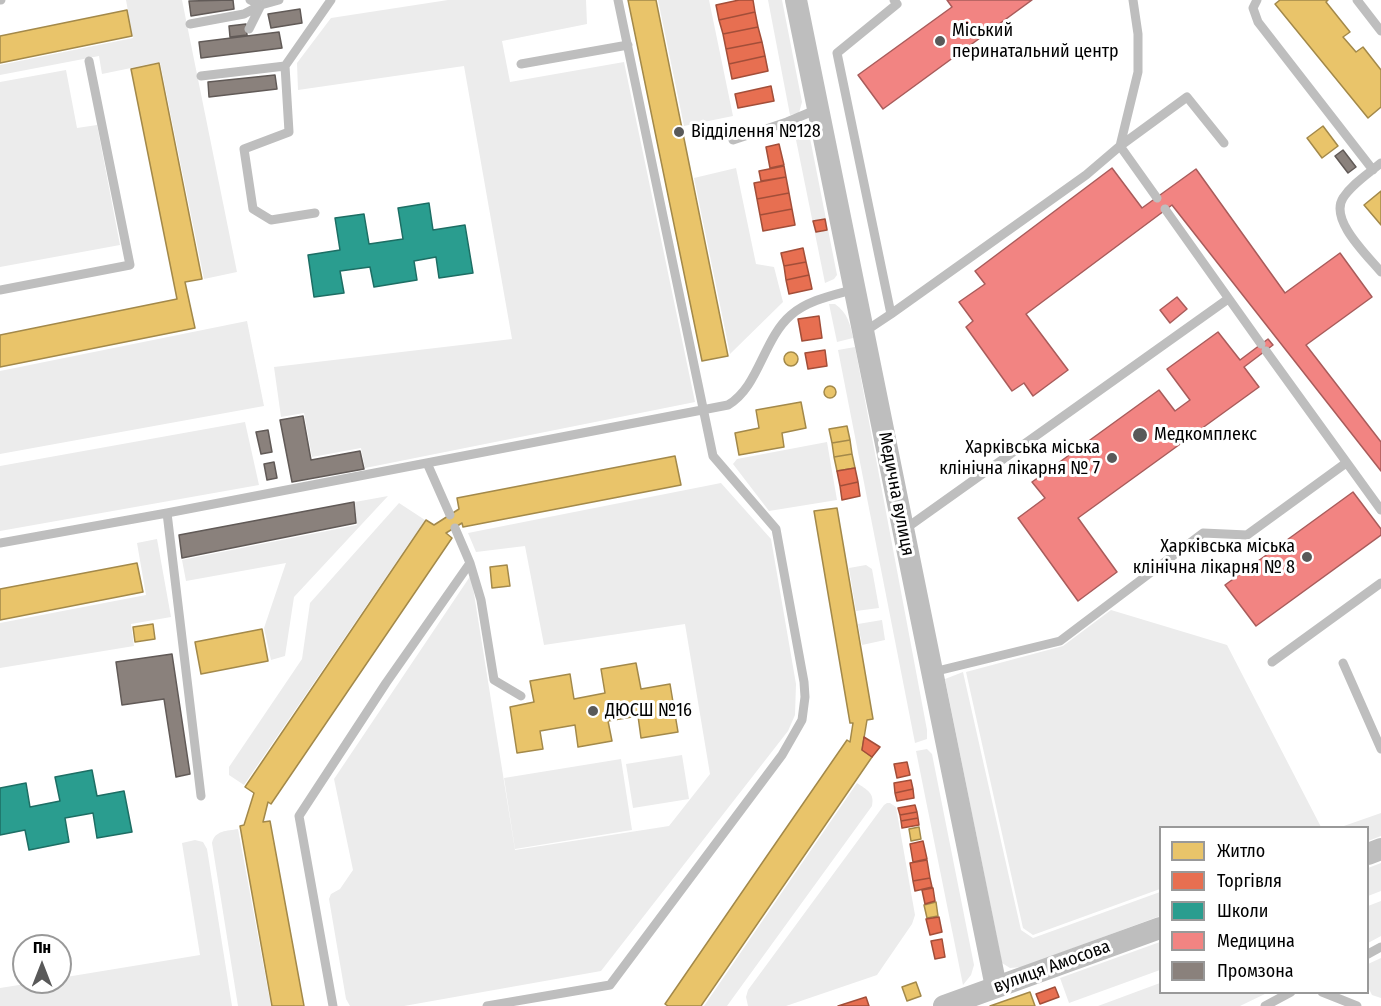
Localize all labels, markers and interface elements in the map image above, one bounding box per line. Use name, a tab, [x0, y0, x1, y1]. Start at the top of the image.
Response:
place label: Міський перинатальний центр	[952, 20, 1119, 63]
marker: Міський перинатальний центр	[933, 34, 947, 48]
place label: Відділення №128	[691, 121, 821, 143]
marker: Відділення №128	[672, 125, 686, 139]
place label: Медкомплекс	[1154, 424, 1257, 446]
marker: Медкомплекс	[1131, 426, 1149, 444]
street label: Медична вулиця	[873, 430, 919, 558]
place label: Харківська міська клінічна лікарня № 7	[939, 437, 1100, 480]
marker: Харківська міська клінічна лікарня № 7	[1105, 451, 1119, 465]
place label: Харківська міська клінічна лікарня № 8	[1133, 536, 1295, 578]
marker: Харківська міська клінічна лікарня № 8	[1300, 550, 1314, 564]
place label: ДЮСШ №16	[605, 700, 692, 722]
marker: ДЮСШ №16	[586, 704, 600, 718]
legend	[1159, 826, 1369, 994]
text: Житло	[1217, 840, 1265, 862]
text: Торгівля	[1217, 870, 1282, 892]
text: Школи	[1217, 900, 1268, 922]
text: Медицина	[1217, 930, 1295, 952]
north arrow	[12, 934, 72, 994]
street label: вулиця Амосова	[991, 936, 1113, 998]
text: Пн	[33, 938, 51, 957]
text: Промзона	[1217, 960, 1294, 982]

